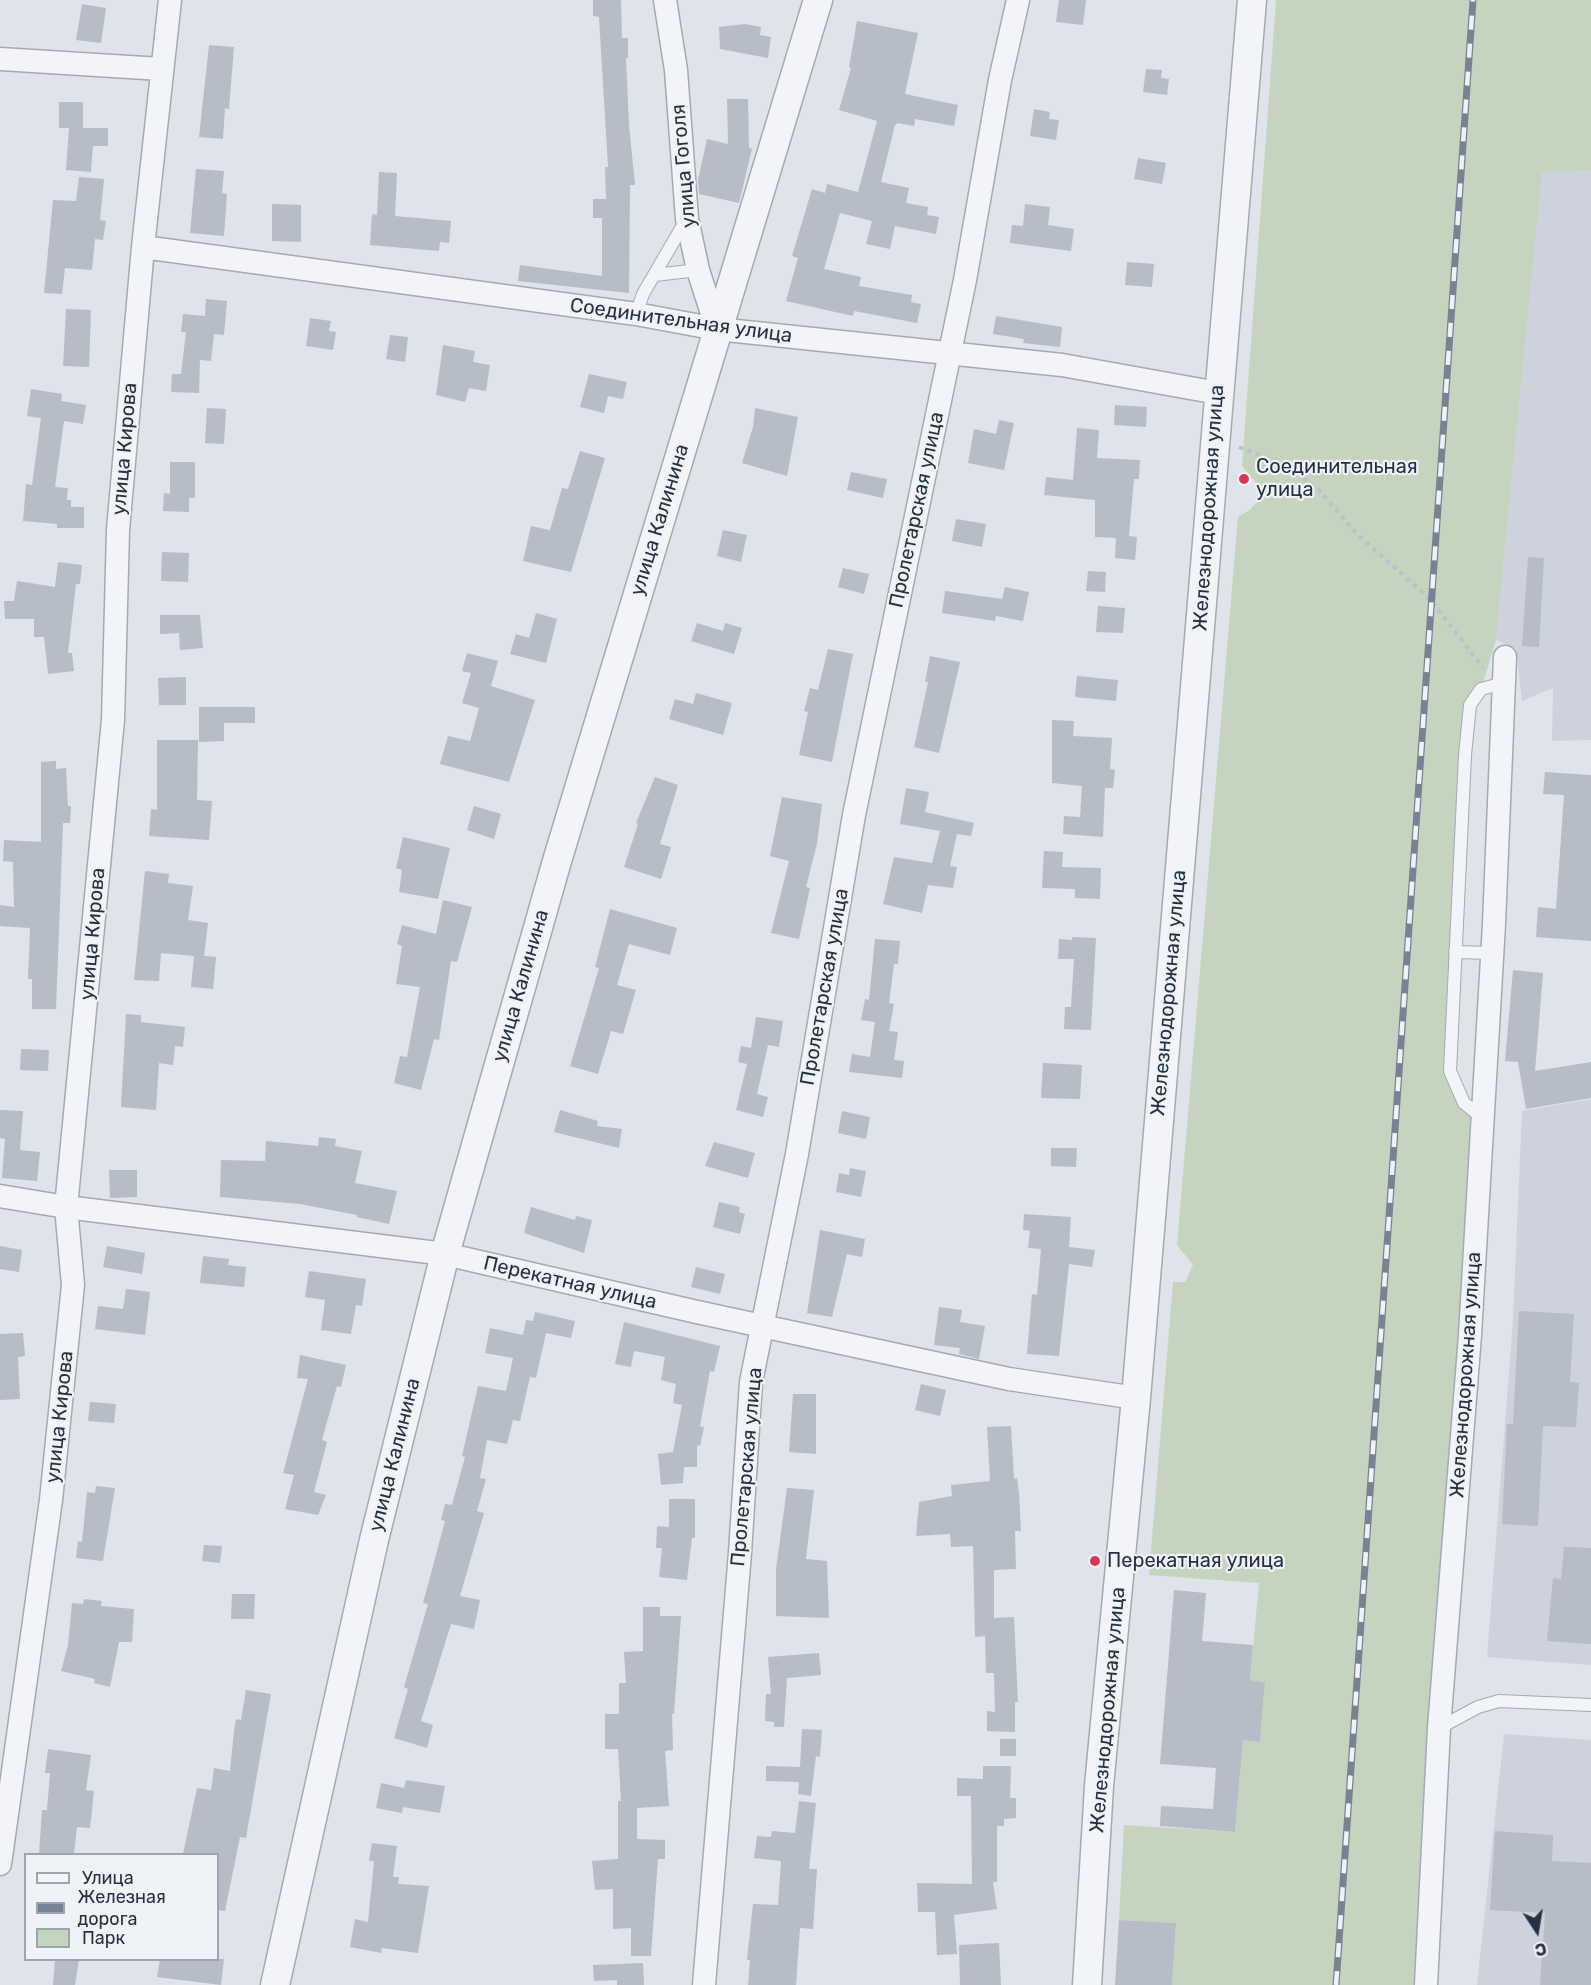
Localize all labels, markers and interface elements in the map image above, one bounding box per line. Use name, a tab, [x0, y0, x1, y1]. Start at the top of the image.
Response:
street label: улица Гоголя	[667, 103, 701, 229]
street label: Соединительная улица	[568, 294, 794, 348]
street label: улица Кирова	[107, 382, 143, 516]
street label: Железнодорожная улица	[1188, 384, 1230, 632]
street label: Пролетарская улица	[885, 410, 949, 610]
street label: улица Калинина	[625, 441, 695, 599]
place label: Соединительная улица	[1256, 455, 1418, 502]
marker: Соединительная улица	[1237, 472, 1251, 486]
street label: улица Кирова	[75, 867, 111, 1001]
street label: Железнодорожная улица	[1146, 869, 1192, 1117]
street label: Пролетарская улица	[796, 887, 854, 1087]
street label: улица Калинина	[488, 907, 554, 1065]
street label: Перекатная улица	[481, 1251, 659, 1315]
street label: Железнодорожная улица	[1445, 1251, 1487, 1499]
street label: улица Кирова	[41, 1350, 79, 1484]
street label: Пролетарская улица	[726, 1367, 768, 1567]
street label: улица Калинина	[364, 1376, 426, 1534]
place label: Перекатная улица	[1107, 1549, 1284, 1573]
marker: Перекатная улица	[1088, 1554, 1102, 1568]
street label: Железнодорожная улица	[1085, 1586, 1131, 1834]
legend	[24, 1853, 219, 1961]
text: Улица	[82, 1867, 134, 1889]
text: Железная дорога	[77, 1886, 166, 1930]
north arrow	[1507, 1901, 1567, 1961]
text: Парк	[82, 1927, 125, 1949]
text: С	[1533, 1939, 1548, 1960]

